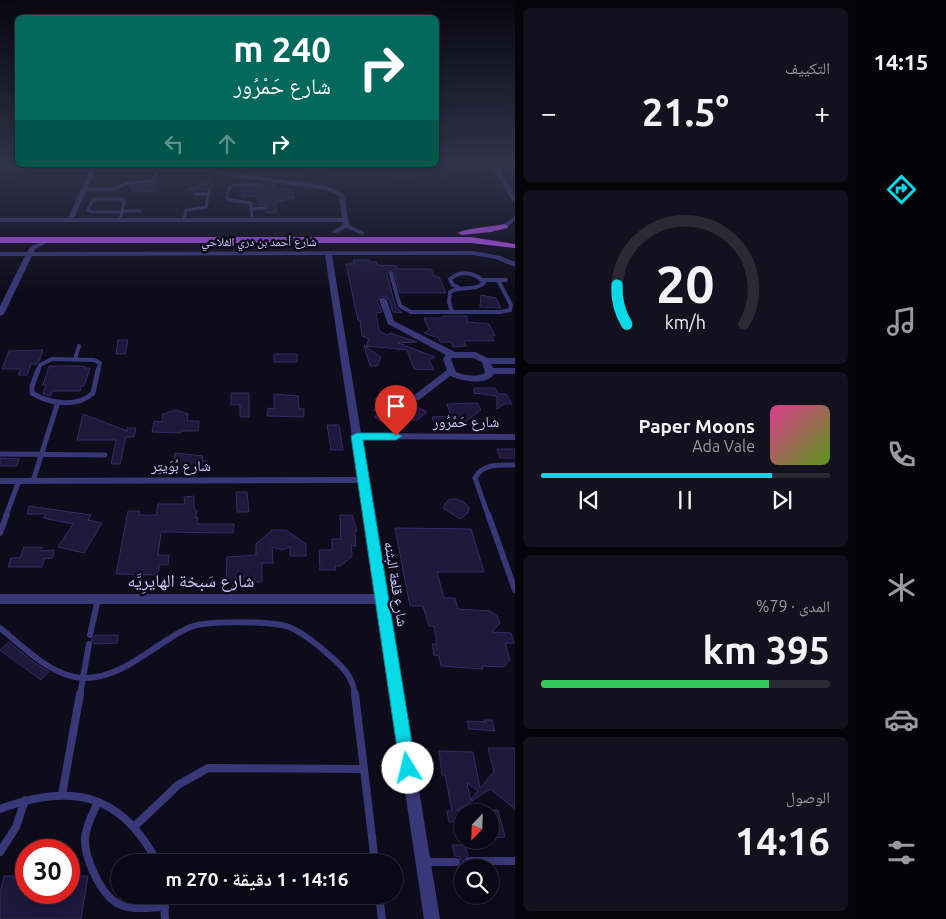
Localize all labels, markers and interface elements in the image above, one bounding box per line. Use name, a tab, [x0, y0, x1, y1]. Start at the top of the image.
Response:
text: 240 m	[233, 29, 331, 69]
icon: right	[349, 35, 414, 100]
text: 14:15	[873, 49, 929, 74]
text: التكييف	[785, 59, 830, 77]
text: شارع حَمْرُور	[233, 73, 331, 98]
text: 21.5°	[642, 91, 729, 133]
text: −	[541, 97, 557, 128]
text: +	[814, 97, 830, 128]
icon: left	[160, 130, 188, 158]
icon: ahead	[213, 130, 241, 158]
icon: right	[266, 130, 294, 158]
icon: directions	[884, 172, 919, 207]
street label: شارع أحمد بن دري الفلاحي	[201, 235, 317, 252]
text: 20	[656, 255, 715, 313]
icon: music	[884, 304, 919, 339]
text: km/h	[665, 312, 706, 332]
pin	[375, 385, 417, 436]
icon: arrive	[382, 392, 410, 420]
street label: شارع حَمْرُور	[432, 413, 499, 432]
text: Paper Moons	[638, 415, 755, 437]
text: Ada Vale	[692, 437, 755, 455]
icon: phone	[884, 437, 919, 472]
street label: شارع بُوَيتِر	[150, 457, 211, 476]
icon: previous	[575, 486, 603, 514]
icon: pause	[671, 486, 699, 514]
icon: next	[768, 486, 796, 514]
street label: شارع قلعة البثنه	[379, 540, 412, 628]
street label: شارع سَبخة الهايرِيَّه	[128, 570, 254, 594]
icon: climate	[884, 570, 919, 605]
text: المدى · 79%	[756, 597, 830, 615]
text: 395 km	[703, 629, 830, 671]
icon: car	[884, 702, 919, 737]
position arrow	[381, 741, 433, 793]
text: الوصول	[786, 788, 830, 806]
north arrow	[454, 804, 499, 849]
map controls	[454, 804, 499, 904]
text: 14:16	[735, 820, 830, 862]
icon: filters	[884, 835, 919, 870]
speed limit sign: 30	[15, 839, 80, 904]
button: search	[454, 859, 499, 904]
text: 14:16 · 1 دقيقة · 270 m	[165, 868, 349, 890]

